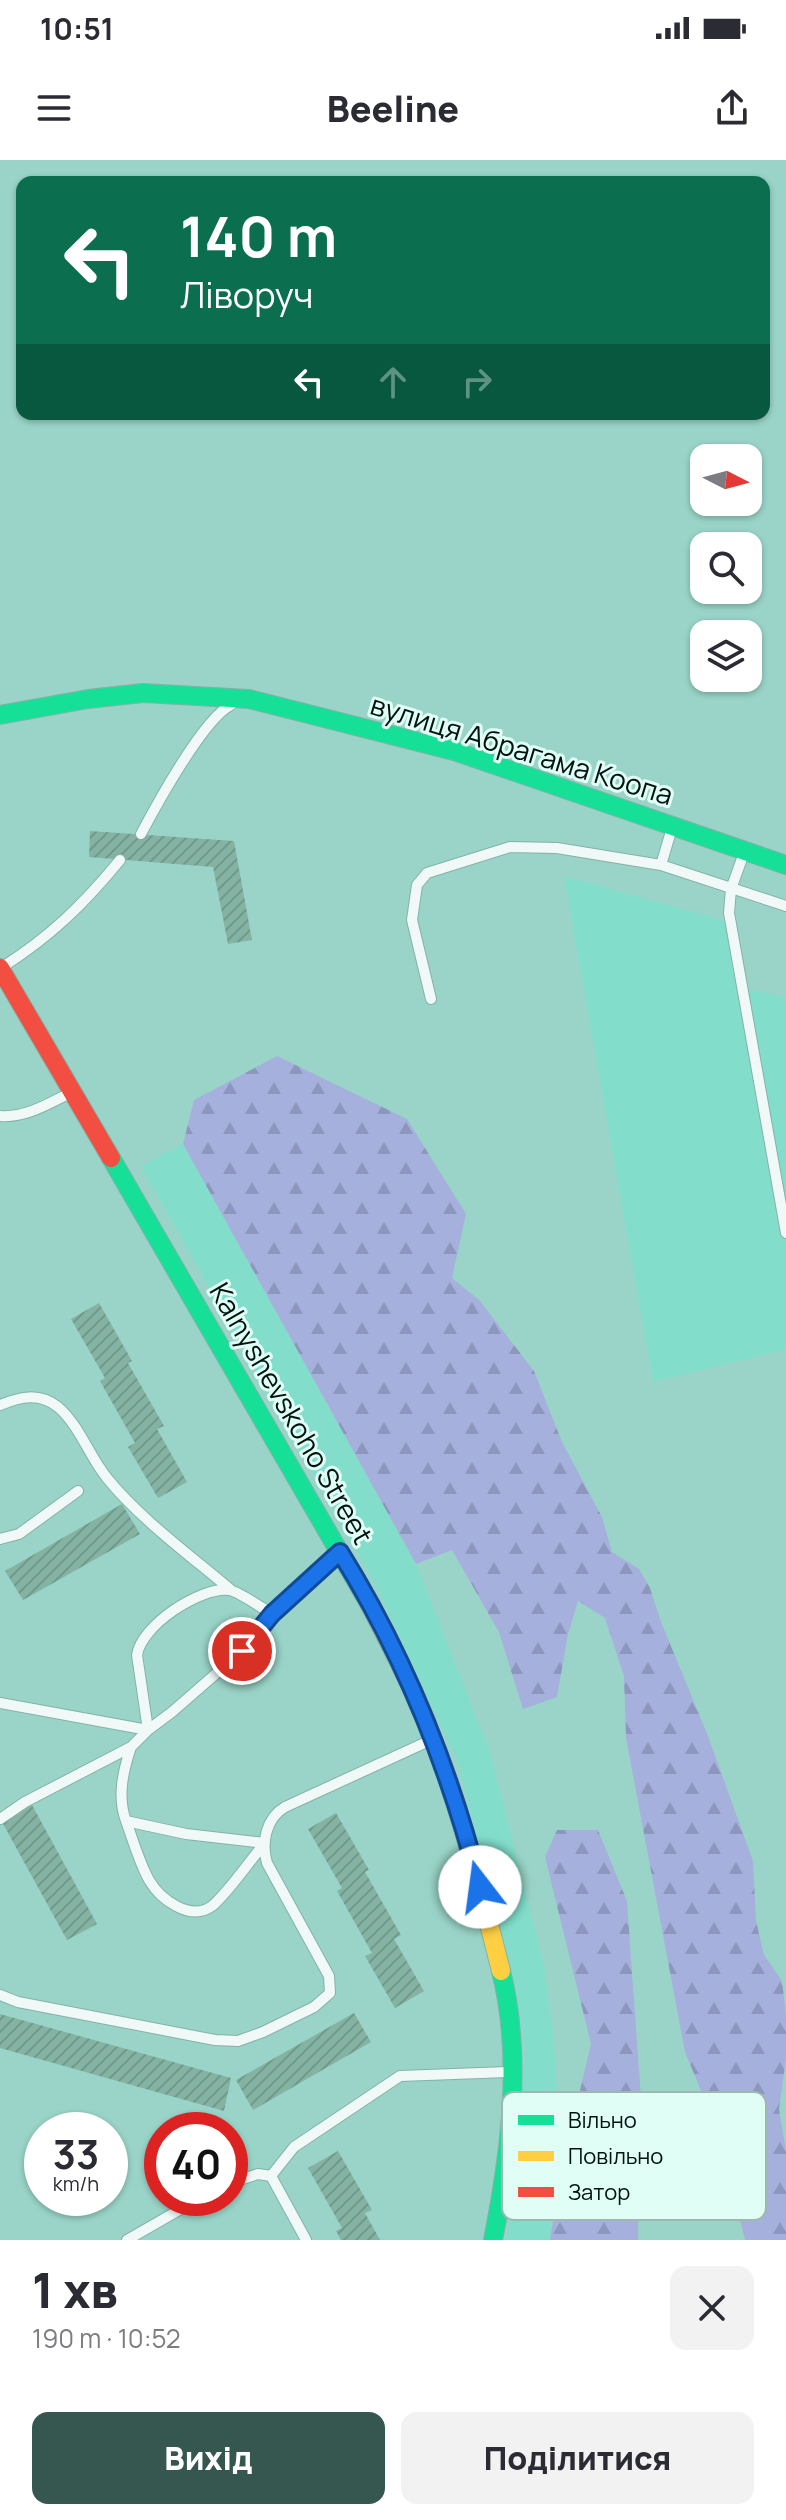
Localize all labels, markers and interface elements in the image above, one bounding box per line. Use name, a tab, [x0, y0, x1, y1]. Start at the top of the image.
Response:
text: 10:51	[40, 8, 114, 49]
text: Beeline	[327, 84, 459, 133]
icon: menu	[32, 86, 76, 130]
icon: share	[710, 86, 754, 130]
text: 140 m	[180, 197, 337, 274]
icon: left	[48, 208, 152, 312]
text: Ліворуч	[180, 270, 313, 319]
icon: left	[287, 360, 331, 404]
icon: ahead	[371, 360, 415, 404]
icon: right	[455, 360, 499, 404]
north arrow	[690, 444, 762, 516]
map controls	[690, 444, 762, 692]
button: search	[690, 532, 762, 604]
button: layers	[690, 620, 762, 692]
street label: вулиця Абрагама Коопа	[366, 685, 678, 813]
street label: Kalnyshevskoho Street	[201, 1275, 383, 1551]
pin	[208, 1617, 276, 1685]
icon: arrive	[220, 1629, 264, 1673]
position arrow	[438, 1845, 522, 1929]
legend	[502, 2092, 766, 2220]
text: Вільно	[568, 2105, 637, 2135]
speed limit sign: 40	[144, 2112, 248, 2216]
text: 33	[53, 2126, 99, 2181]
text: Повільно	[568, 2141, 663, 2171]
text: km/h	[53, 2170, 99, 2197]
text: Затор	[568, 2177, 630, 2207]
text: 1 хв	[32, 2257, 118, 2322]
button: close	[670, 2266, 754, 2350]
text: 190 m · 10:52	[32, 2320, 181, 2356]
button: Вихід	[32, 2412, 385, 2504]
button: Поділитися	[401, 2412, 754, 2504]

